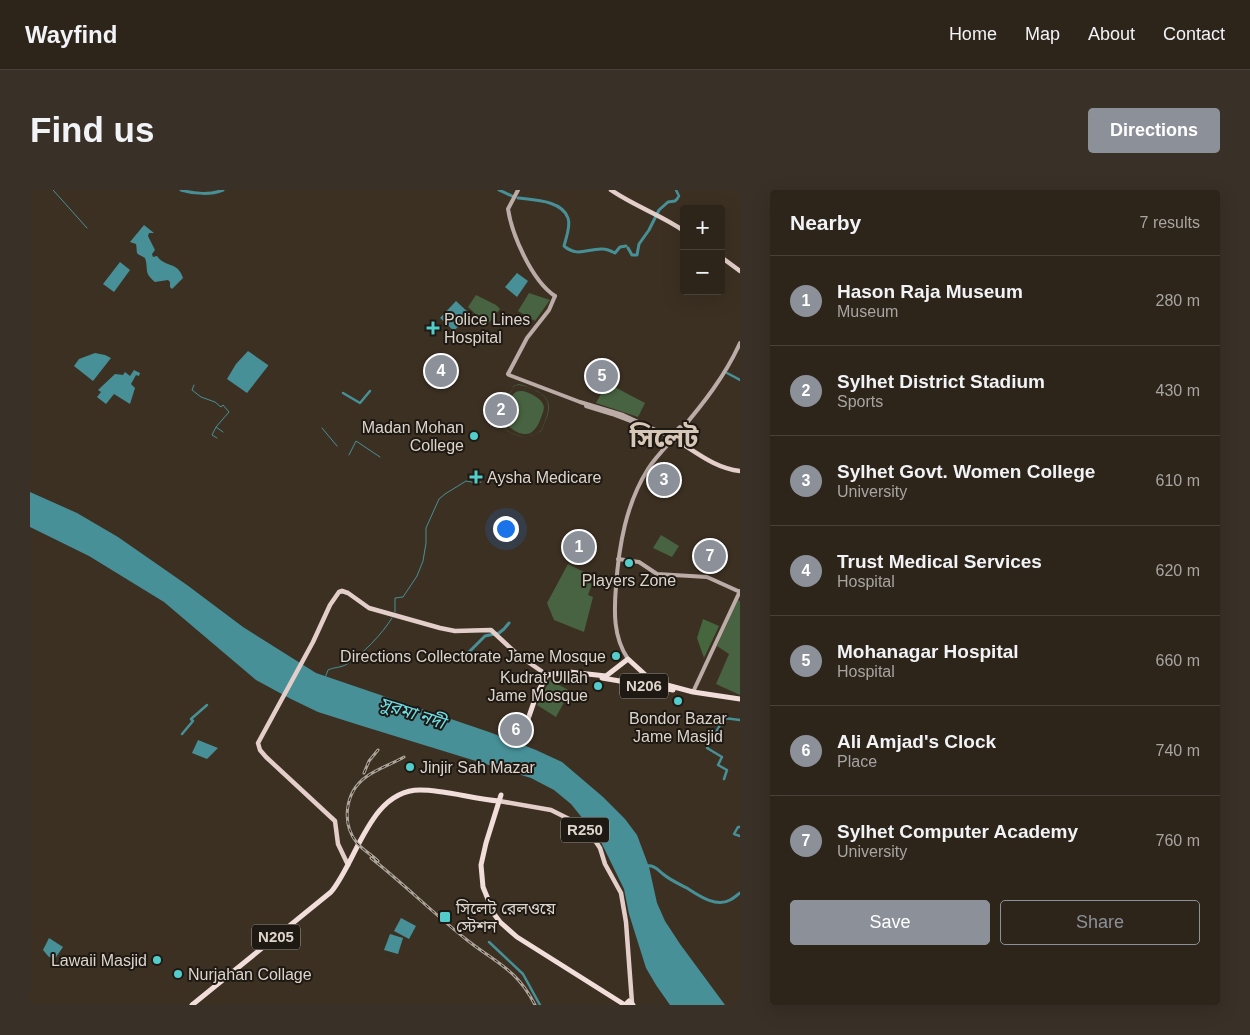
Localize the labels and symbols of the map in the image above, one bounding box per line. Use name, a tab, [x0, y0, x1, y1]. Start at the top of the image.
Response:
place label: Police Lines Hospital	[444, 311, 530, 346]
marker: Police Lines Hospital	[426, 321, 440, 335]
pin: 4	[425, 352, 457, 390]
pin: 5	[586, 357, 618, 395]
pin: 2	[485, 391, 517, 429]
place label: Madan Mohan College	[362, 419, 464, 454]
district label: সিলেট	[629, 422, 699, 453]
marker: Madan Mohan College	[468, 430, 480, 442]
pin: 3	[648, 461, 680, 499]
place label: Aysha Medicare	[487, 469, 602, 486]
marker: Aysha Medicare	[469, 470, 483, 484]
your location	[493, 516, 519, 542]
pin: 1	[563, 528, 595, 566]
pin: 7	[694, 537, 726, 575]
marker: Players Zone	[623, 557, 635, 569]
place label: Players Zone	[582, 572, 676, 589]
place label: Directions Collectorate Jame Mosque	[340, 648, 606, 665]
marker: Directions Collectorate Jame Mosque	[610, 650, 622, 662]
place label: Kudrat Ullah Jame Mosque	[488, 669, 588, 704]
road number: N206	[620, 674, 668, 698]
marker: Kudrat Ullah Jame Mosque	[592, 680, 604, 692]
water label: সুরমা নদী	[376, 692, 451, 735]
marker: Bondor Bazar Jame Masjid	[672, 695, 684, 707]
place label: Bondor Bazar Jame Masjid	[629, 710, 728, 745]
pin: 6	[500, 711, 532, 749]
place label: Jinjir Sah Mazar	[420, 759, 535, 776]
marker: Jinjir Sah Mazar	[404, 761, 416, 773]
road number: R250	[561, 818, 609, 842]
place label: সিলেট রেলওয়ে স্টেশন	[455, 899, 556, 935]
marker: সিলেট রেলওয়ে স্টেশন	[438, 910, 452, 924]
road number: N205	[252, 924, 300, 950]
place label: Lawaii Masjid	[51, 952, 147, 969]
marker: Lawaii Masjid	[151, 954, 163, 966]
place label: Nurjahan Collage	[188, 966, 312, 983]
marker: Nurjahan Collage	[172, 968, 184, 980]

